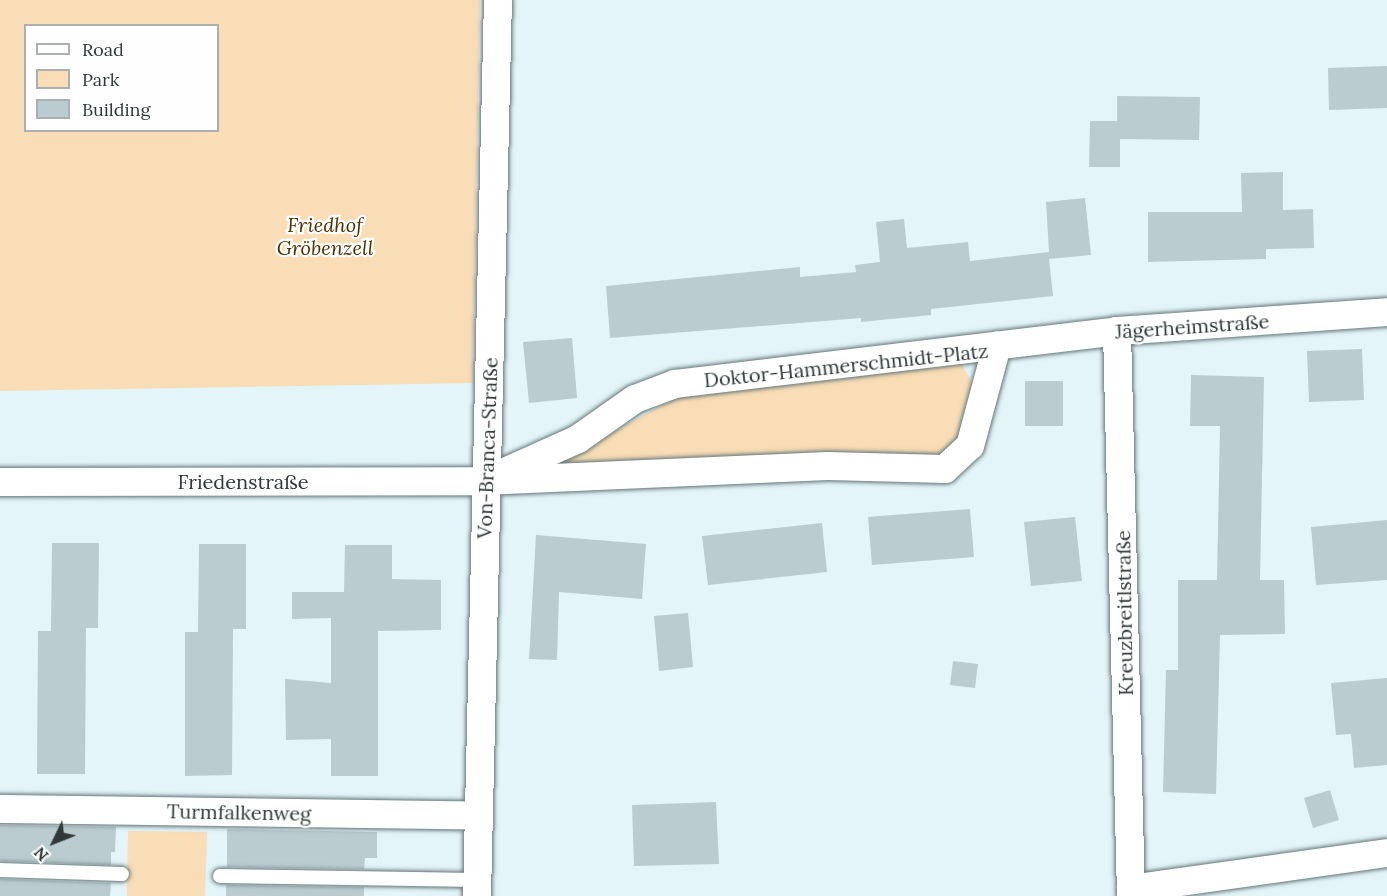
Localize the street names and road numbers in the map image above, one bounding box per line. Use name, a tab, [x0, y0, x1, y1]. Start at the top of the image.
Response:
street label: Jägerheimstraße	[1114, 309, 1270, 343]
street label: Doktor-Hammerschmidt-Platz	[703, 338, 989, 392]
street label: Von-Branca-Straße	[472, 357, 502, 539]
street label: Friedenstraße	[177, 469, 309, 493]
street label: Kreuzbreitlstraße	[1111, 530, 1137, 696]
street label: Turmfalkenweg	[167, 799, 311, 825]

